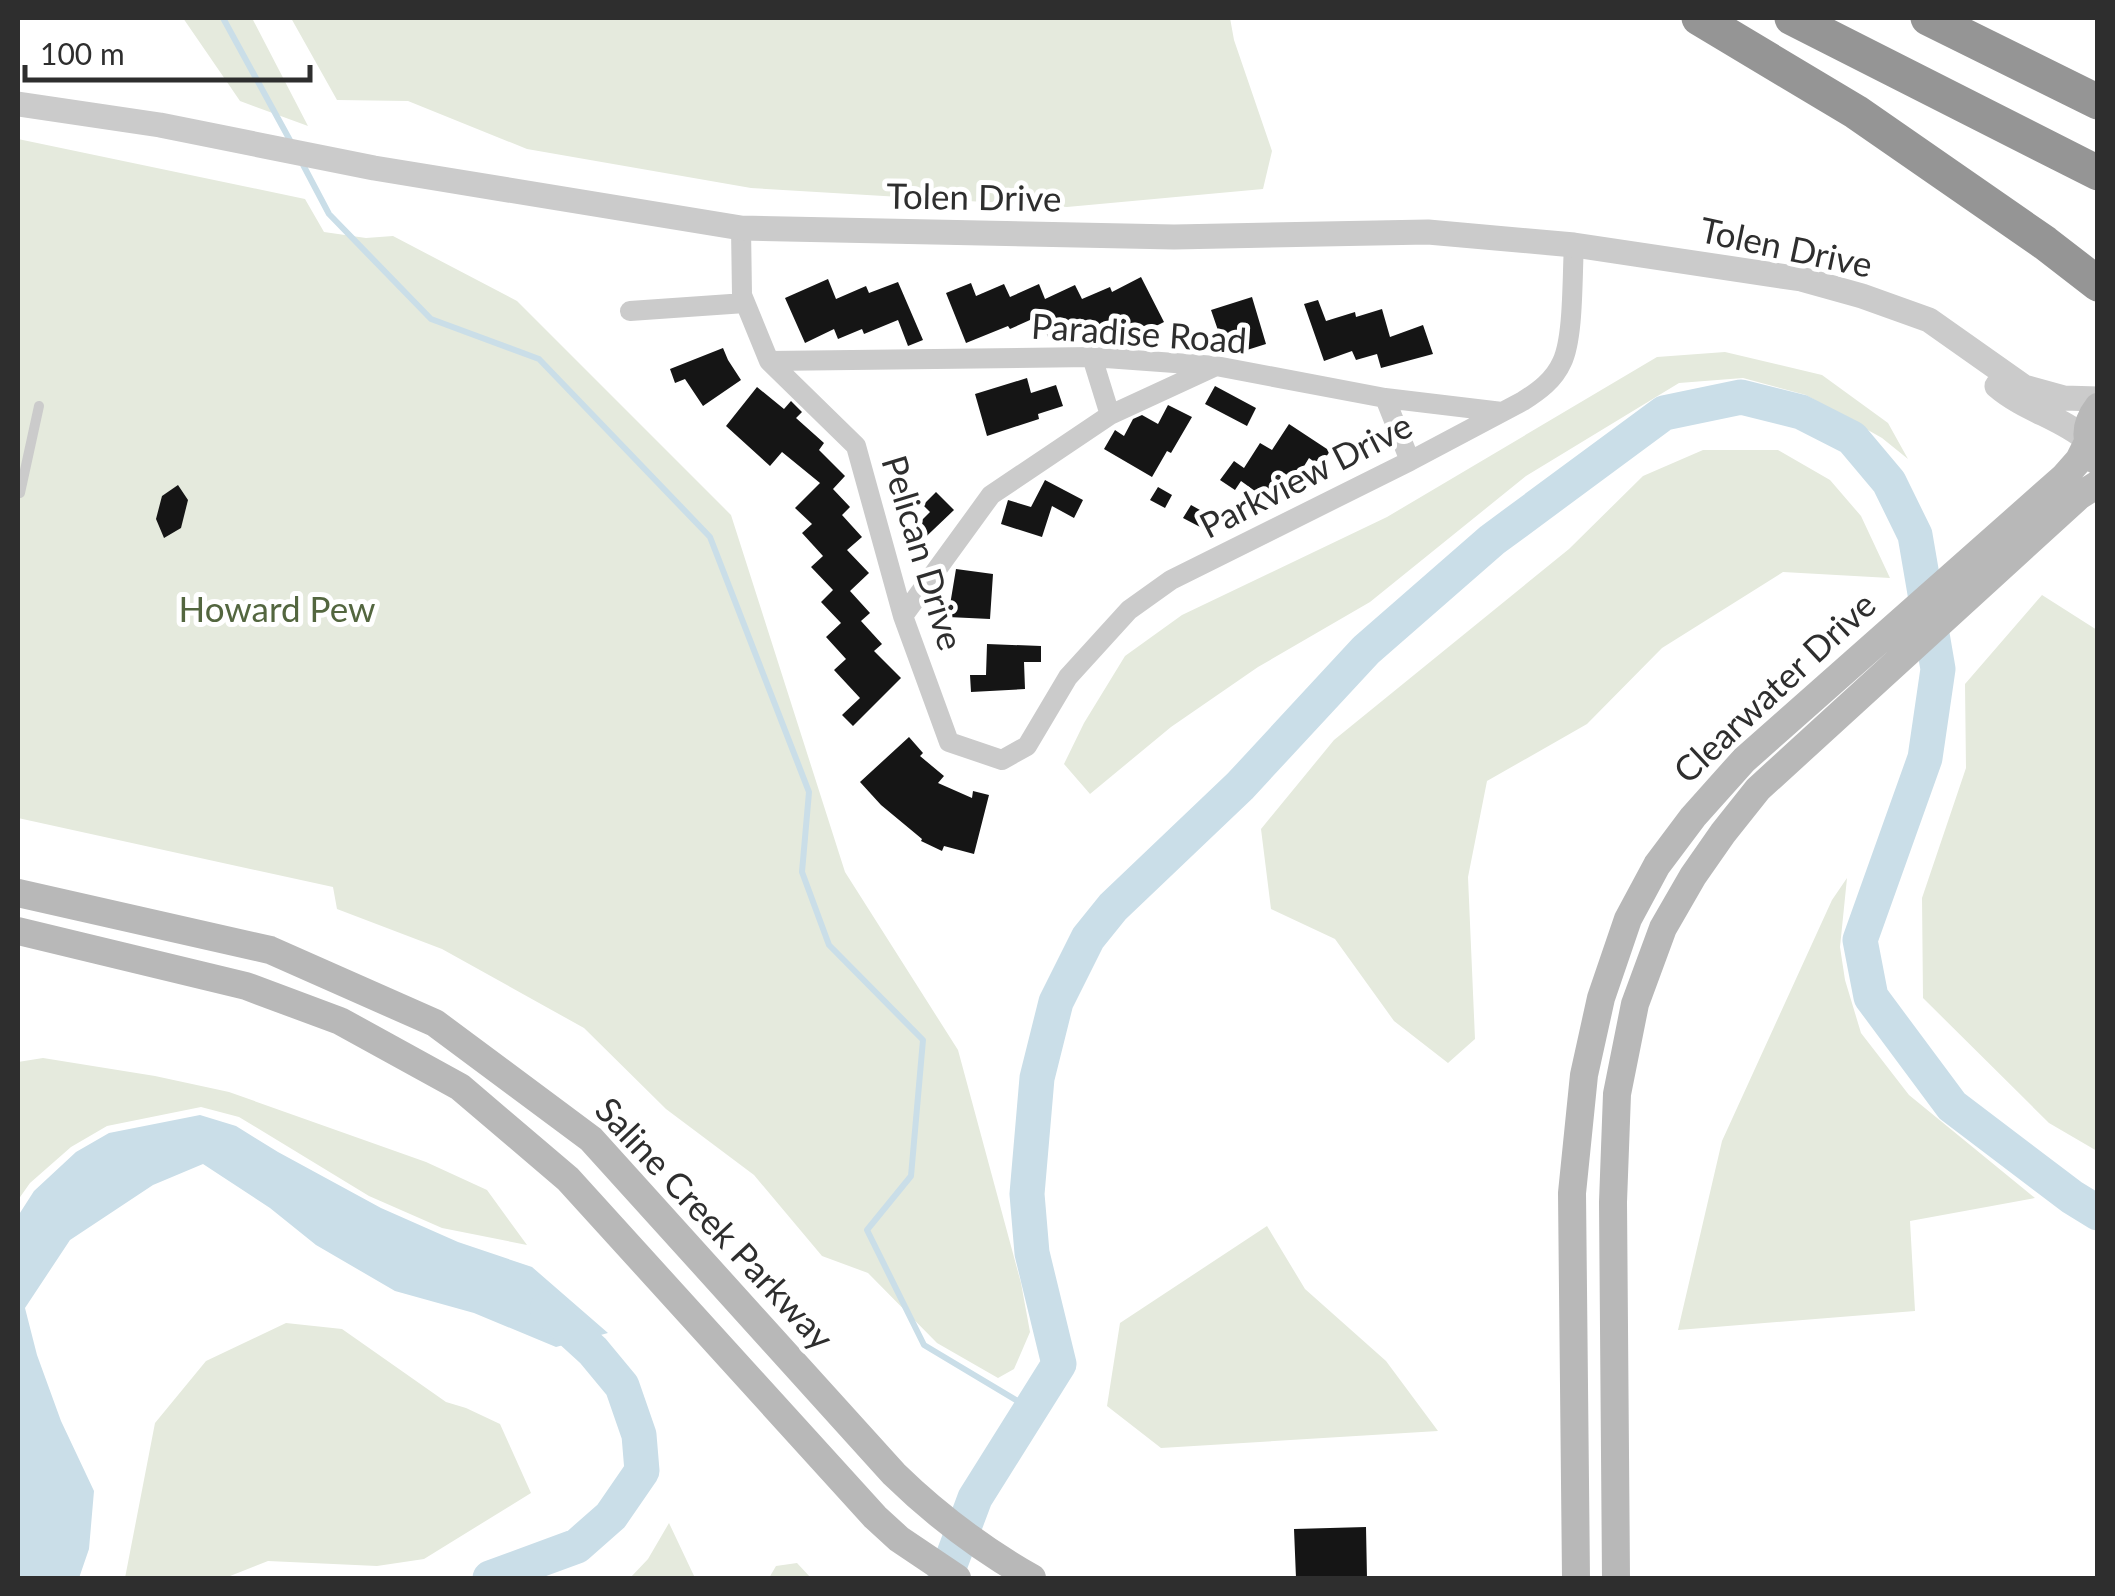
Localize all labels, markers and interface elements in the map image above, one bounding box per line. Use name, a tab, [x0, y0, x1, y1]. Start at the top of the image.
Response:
scale bar	[25, 20, 310, 82]
text: 100 m	[40, 35, 125, 71]
street label: Tolen Drive	[886, 173, 1062, 219]
street label: Tolen Drive	[1696, 207, 1876, 285]
street label: Paradise Road	[1030, 304, 1248, 360]
street label: Parkview Drive	[1192, 403, 1418, 546]
street label: Pelican Drive	[874, 450, 973, 655]
street label: Clearwater Drive	[1664, 582, 1883, 791]
park label: Howard Pew	[179, 587, 375, 629]
street label: Saline Creek Parkway	[588, 1088, 843, 1357]

